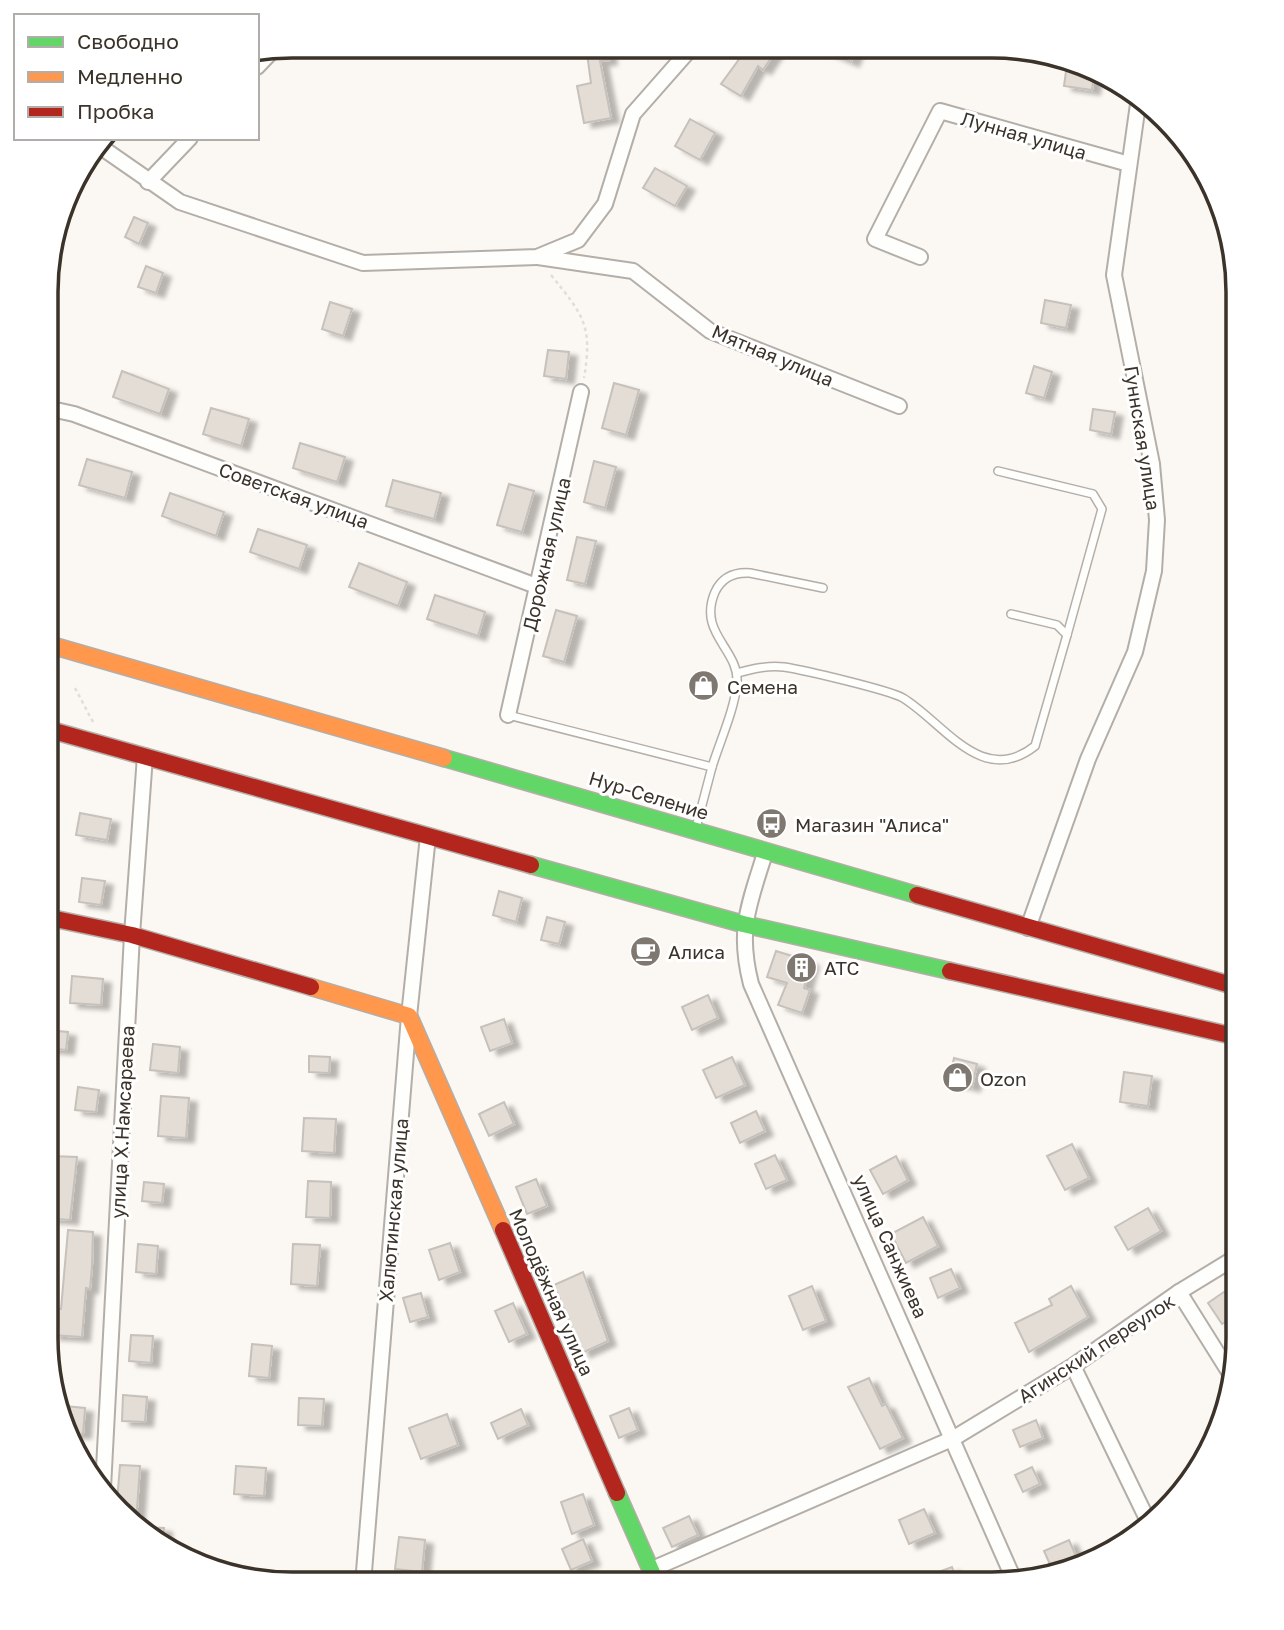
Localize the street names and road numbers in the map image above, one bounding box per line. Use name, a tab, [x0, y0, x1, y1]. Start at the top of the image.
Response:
street label: Лунная улица	[959, 106, 1089, 164]
street label: Мятная улица	[709, 319, 837, 391]
street label: Гуннская улица	[1120, 364, 1166, 512]
street label: Советская улица	[216, 457, 372, 533]
street label: Дорожная улица	[517, 475, 575, 633]
street label: Нур-Селение	[586, 766, 712, 824]
street label: улица Х.Намсараева	[105, 1025, 139, 1219]
street label: Халютинская улица	[374, 1117, 412, 1303]
street label: улица Санжиева	[849, 1171, 933, 1321]
street label: Молодёжная улица	[505, 1205, 599, 1379]
street label: Агинский переулок	[1013, 1289, 1179, 1407]

